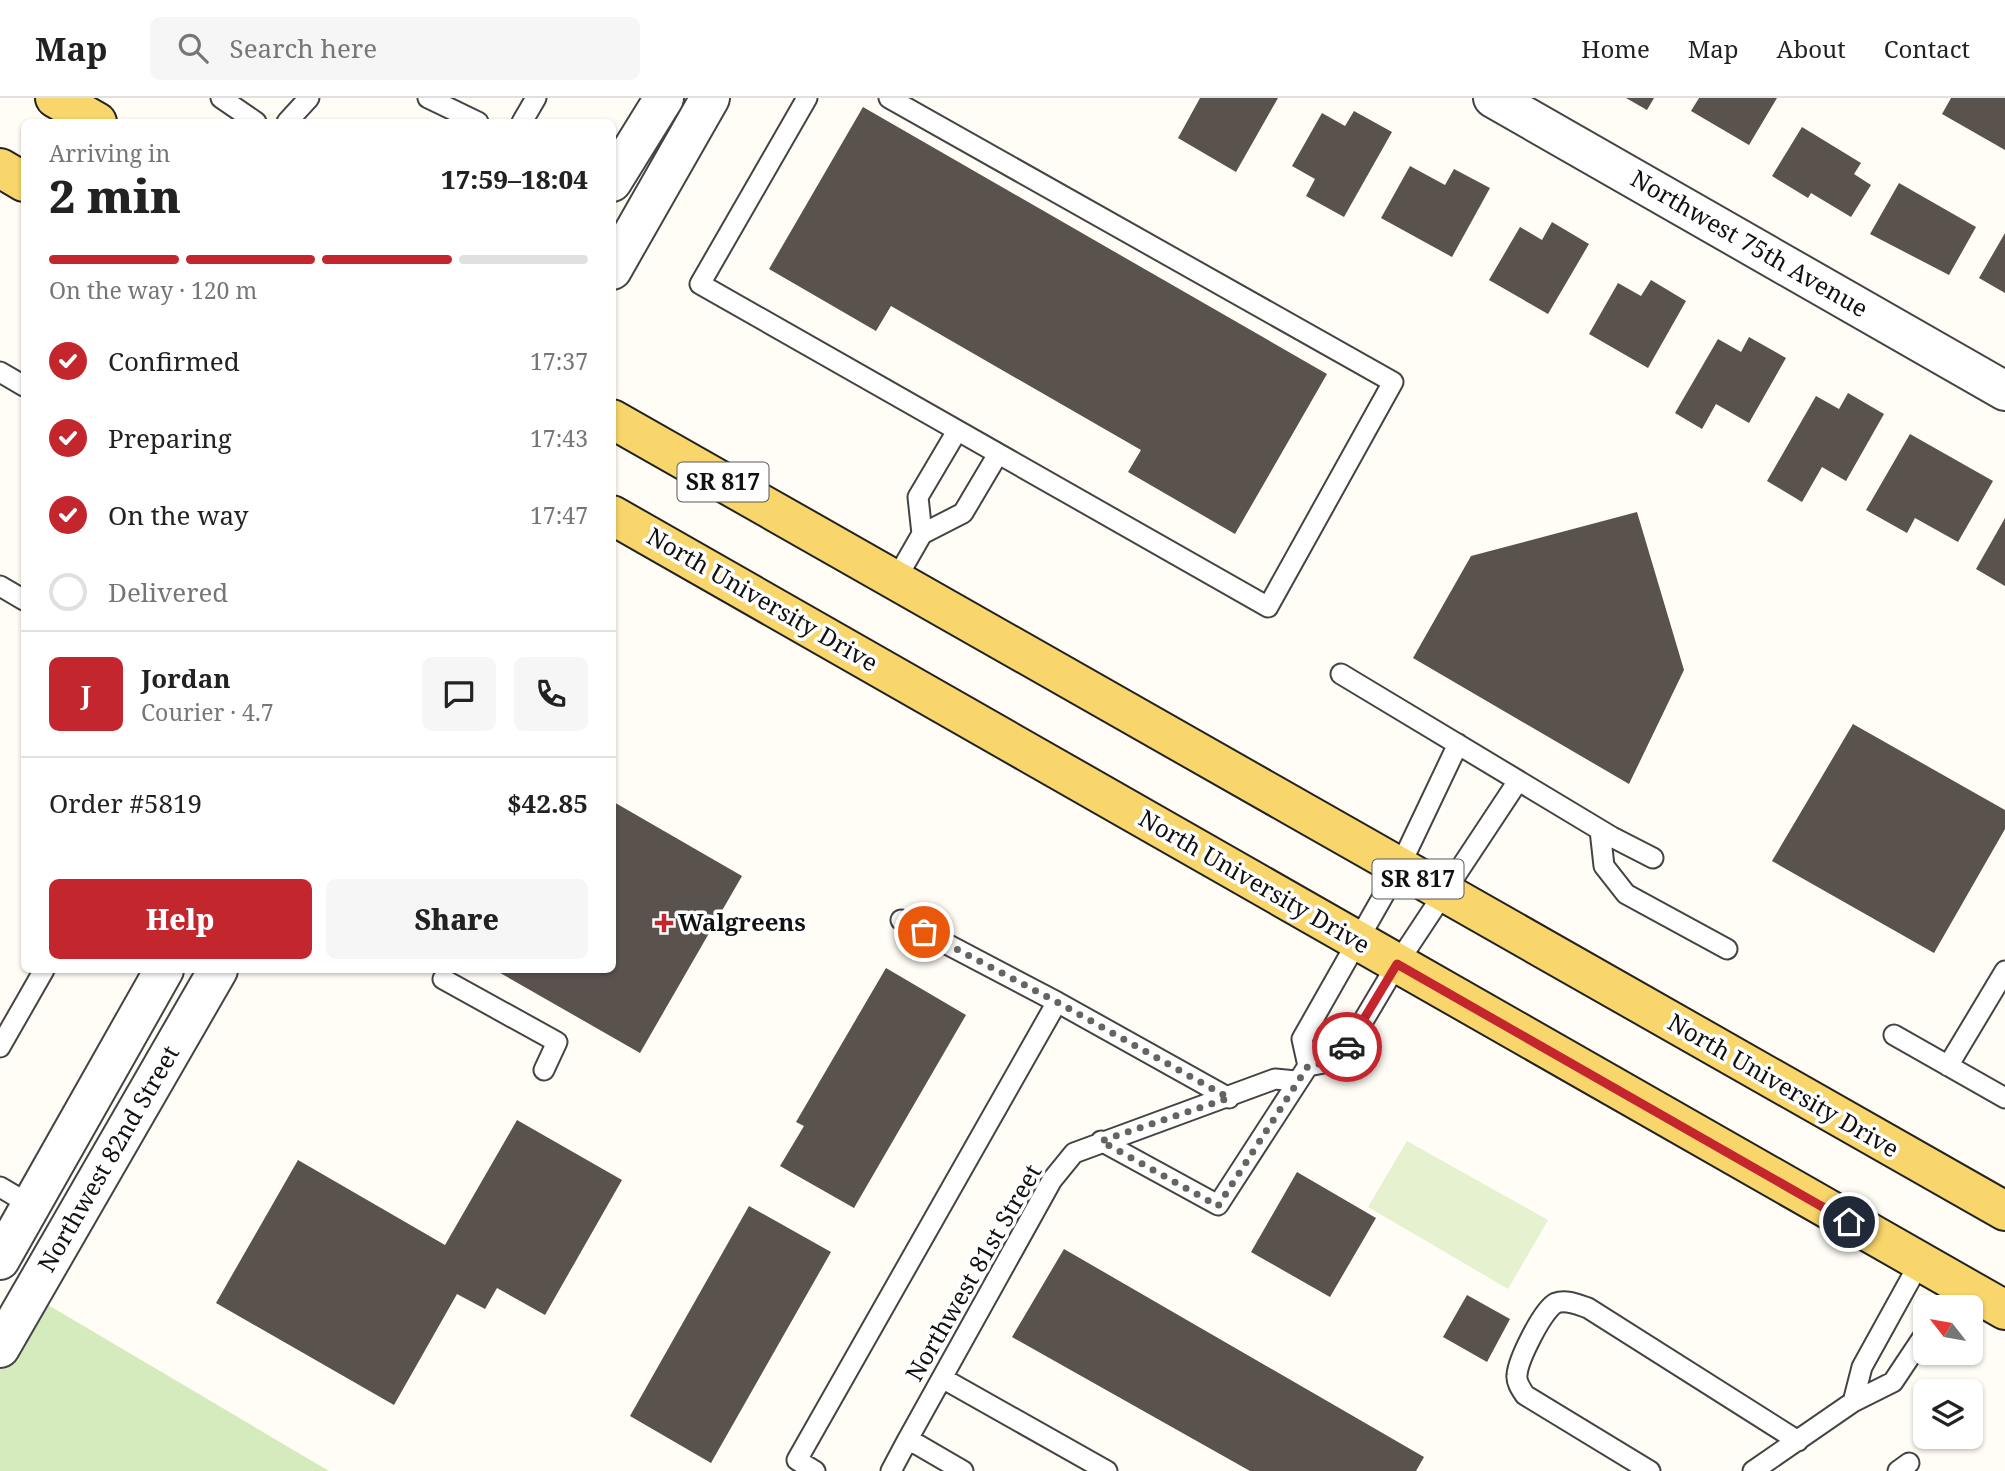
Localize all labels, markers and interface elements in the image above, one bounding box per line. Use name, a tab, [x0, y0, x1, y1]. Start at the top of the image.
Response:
search box	[150, 17, 640, 80]
text: Map	[35, 26, 108, 71]
icon: search	[174, 29, 212, 67]
text: Search here	[230, 30, 377, 66]
text: Home	[1581, 32, 1650, 65]
text: Map	[1688, 32, 1739, 65]
text: About	[1777, 32, 1846, 65]
text: Contact	[1884, 32, 1970, 65]
text: Arriving in	[49, 137, 170, 169]
text: 17:59–18:04	[441, 161, 588, 197]
street label: Northwest 75th Avenue	[1625, 161, 1874, 324]
text: 2 min	[49, 164, 181, 226]
text: On the way · 120 m	[49, 274, 257, 306]
icon: check	[49, 342, 87, 380]
text: Confirmed	[108, 343, 240, 379]
text: 17:37	[530, 345, 588, 377]
icon: check	[49, 419, 87, 457]
text: Preparing	[108, 420, 232, 456]
text: 17:43	[530, 422, 588, 454]
road number: SR 817	[678, 462, 768, 502]
icon: check	[49, 496, 87, 534]
text: On the way	[108, 497, 248, 533]
text: 17:47	[530, 499, 588, 531]
street label: North University Drive	[641, 519, 884, 678]
text: Delivered	[108, 574, 228, 610]
button: chat	[422, 657, 496, 731]
button: phone	[514, 657, 588, 731]
text: Jordan	[141, 660, 231, 696]
text: J	[81, 676, 91, 712]
text: Courier · 4.7	[141, 696, 274, 728]
text: Order #5819	[49, 785, 202, 821]
text: $42.85	[507, 785, 588, 821]
street label: North University Drive	[1133, 801, 1376, 960]
road number: SR 817	[1372, 860, 1464, 898]
button: Help	[49, 879, 312, 959]
button: Share	[326, 879, 588, 959]
pin	[894, 902, 954, 962]
place label: Walgreens	[678, 905, 806, 938]
icon: bag	[905, 913, 943, 951]
marker: Walgreens	[656, 915, 672, 931]
street label: North University Drive	[1662, 1005, 1905, 1164]
courier	[1312, 1012, 1382, 1082]
icon: car	[1328, 1028, 1366, 1066]
street label: Northwest 82nd Street	[29, 1039, 186, 1278]
street label: Northwest 81st Street	[897, 1158, 1048, 1387]
pin	[1819, 1192, 1879, 1252]
icon: home	[1830, 1203, 1868, 1241]
north arrow	[1913, 1295, 1983, 1365]
map controls	[1913, 1295, 1983, 1449]
button: layers	[1913, 1379, 1983, 1449]

